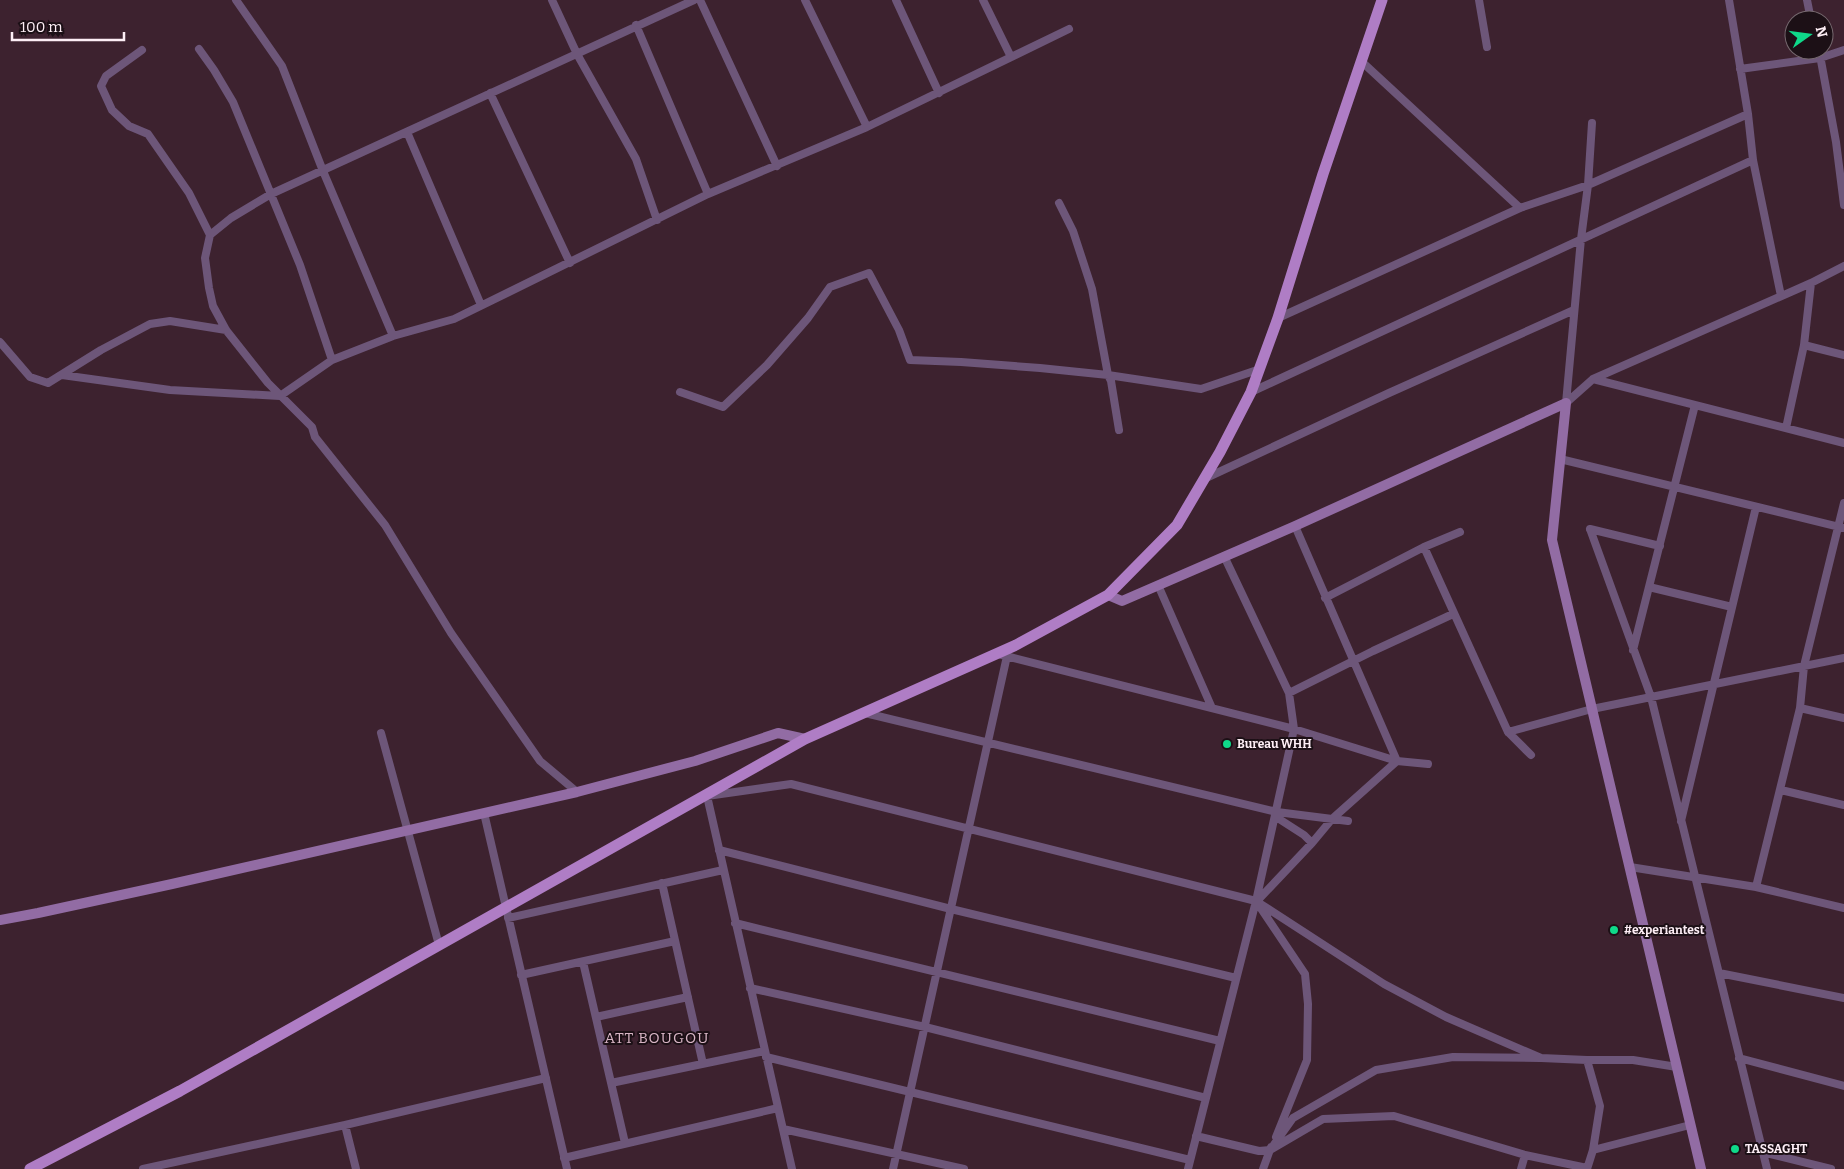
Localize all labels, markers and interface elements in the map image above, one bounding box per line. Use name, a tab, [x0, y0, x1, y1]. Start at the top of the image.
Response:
scale bar	[12, 10, 125, 42]
north arrow	[1784, 10, 1834, 60]
text: 100 m	[20, 18, 63, 36]
text: N	[1812, 25, 1831, 39]
place label: Bureau WHH	[1237, 737, 1312, 751]
marker: Bureau WHH	[1221, 738, 1233, 750]
place label: #experiantest	[1624, 923, 1705, 937]
marker: #experiantest	[1608, 924, 1620, 936]
district label: ATT BOUGOU	[605, 1029, 709, 1047]
place label: TASSAGHT	[1745, 1142, 1808, 1156]
marker: TASSAGHT	[1729, 1143, 1741, 1155]

